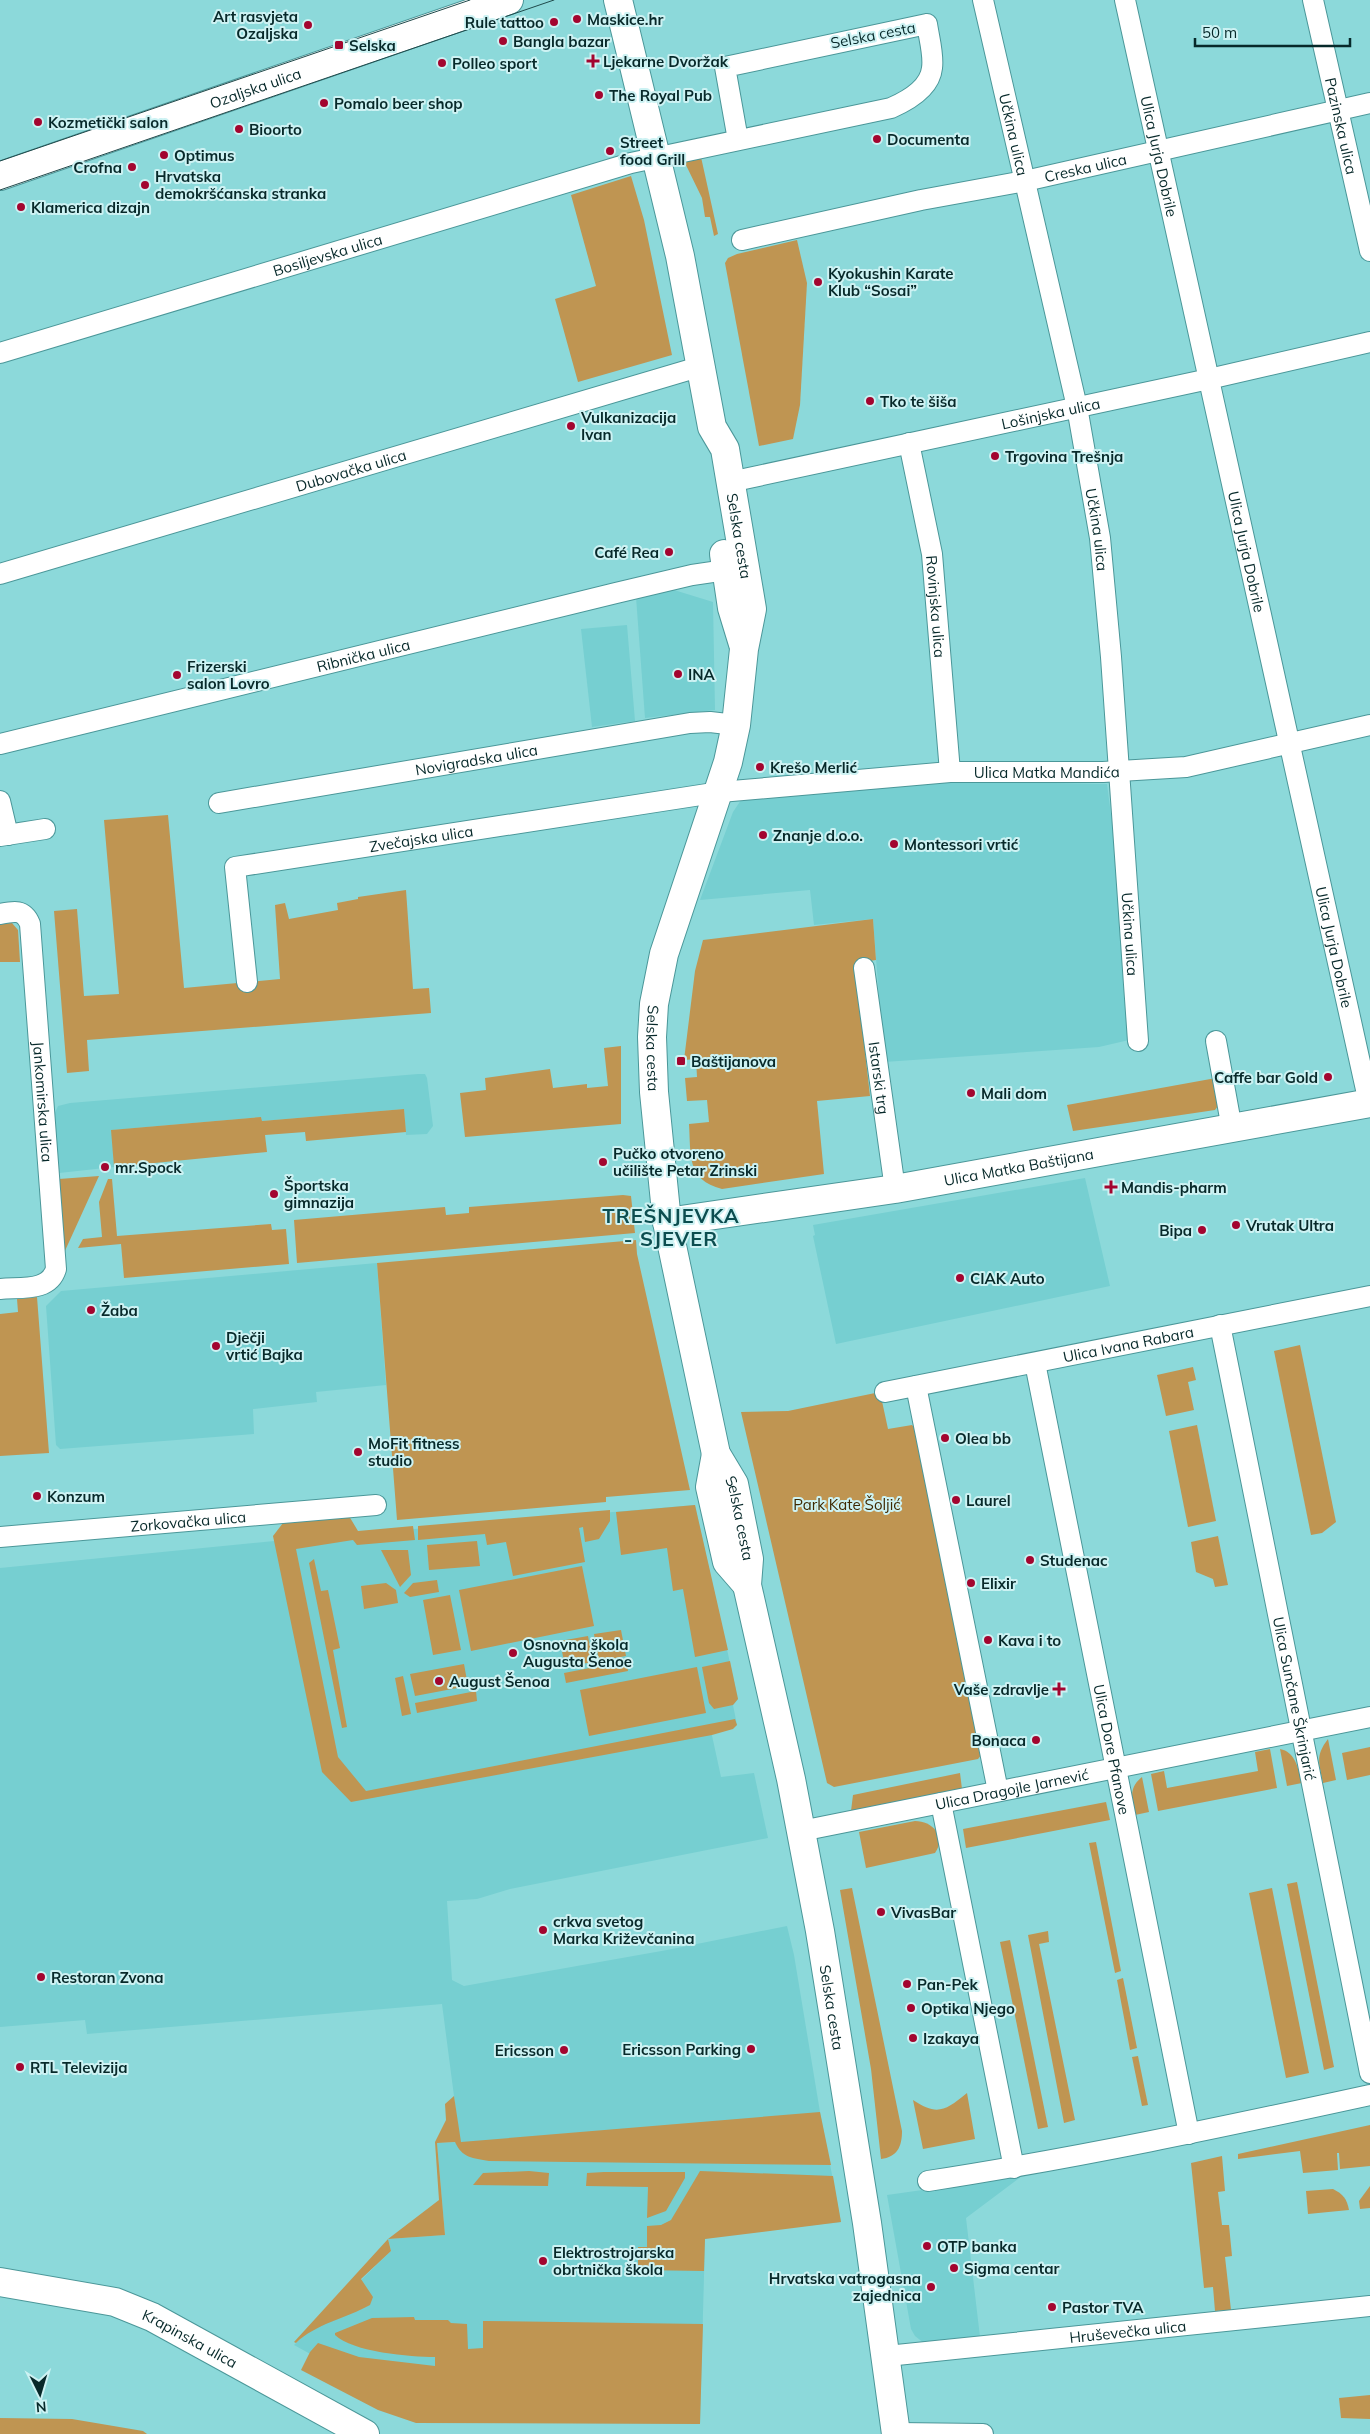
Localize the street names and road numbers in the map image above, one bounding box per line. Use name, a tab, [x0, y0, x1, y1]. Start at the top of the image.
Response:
street label: Selska cesta	[829, 17, 917, 53]
street label: Ozaljska ulica	[207, 63, 304, 112]
street label: Pazinska ulica	[1321, 75, 1362, 176]
street label: Učkina ulica	[995, 92, 1033, 177]
street label: Ulica Jurja Dobrile	[1137, 94, 1182, 219]
street label: Creska ulica	[1042, 149, 1128, 186]
street label: Bosiljevska ulica	[271, 229, 384, 280]
street label: Lošinjska ulica	[1000, 393, 1102, 433]
street label: Dubovačka ulica	[293, 445, 408, 495]
street label: Učkina ulica	[1082, 487, 1113, 572]
street label: Ulica Jurja Dobrile	[1224, 489, 1270, 614]
street label: Selska cesta	[723, 492, 756, 580]
street label: Rovinjska ulica	[923, 554, 950, 659]
street label: Ribnička ulica	[315, 634, 412, 676]
street label: Novigradska ulica	[414, 740, 539, 779]
street label: Ulica Matka Mandića	[974, 762, 1120, 782]
street label: Zvečajska ulica	[368, 821, 474, 856]
street label: Ulica Jurja Dobrile	[1312, 885, 1357, 1009]
street label: Učkina ulica	[1118, 892, 1143, 976]
street label: Selska cesta	[642, 1005, 663, 1092]
street label: Istarski trg	[865, 1040, 894, 1116]
street label: Jankomirska ulica	[29, 1041, 57, 1163]
street label: Ulica Matka Baštijana	[942, 1144, 1095, 1190]
street label: Ulica Ivana Rabara	[1061, 1322, 1195, 1366]
street label: Selska cesta	[721, 1472, 759, 1562]
street label: Zorkovačka ulica	[130, 1507, 247, 1535]
street label: Ulica Sunčane Škrinjarić	[1269, 1615, 1321, 1782]
street label: Ulica Dore Pfanove	[1090, 1682, 1134, 1816]
street label: Ulica Dragojle Jarnević	[933, 1764, 1090, 1813]
street label: Selska cesta	[816, 1963, 849, 2051]
street label: Krapinska ulica	[140, 2305, 241, 2372]
street label: Hruševečka ulica	[1068, 2316, 1187, 2347]

